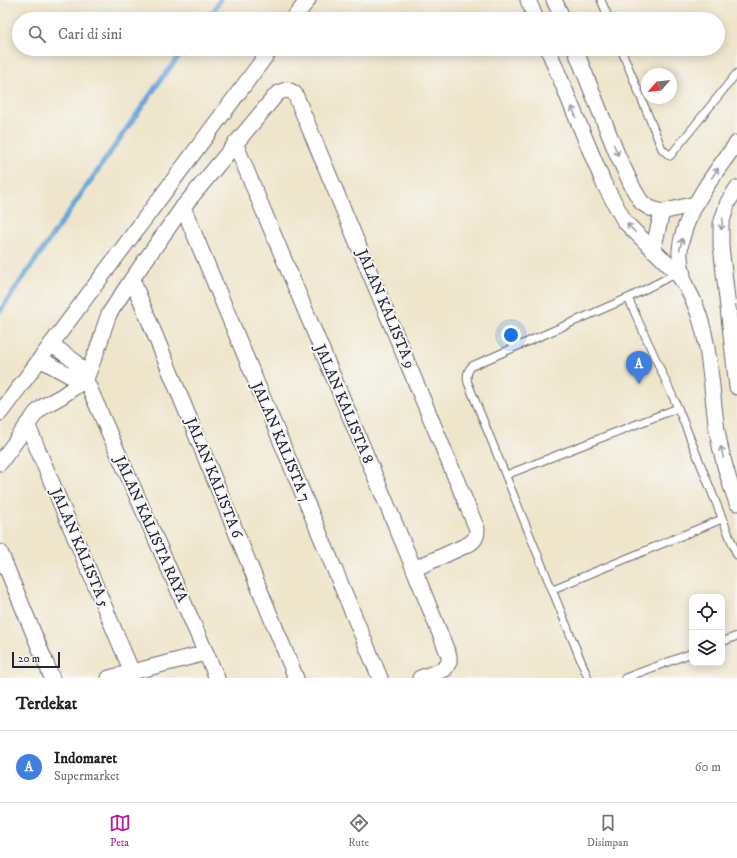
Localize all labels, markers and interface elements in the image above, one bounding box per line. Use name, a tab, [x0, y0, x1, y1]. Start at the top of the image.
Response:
search box	[12, 12, 725, 56]
icon: search	[26, 23, 48, 45]
text: Cari di sini	[58, 25, 122, 44]
north arrow	[641, 68, 677, 104]
one-way arrow	[570, 107, 577, 119]
one-way arrow	[612, 144, 620, 156]
one-way arrow	[711, 168, 719, 179]
one-way arrow	[718, 217, 726, 230]
one-way arrow	[626, 223, 636, 233]
one-way arrow	[678, 238, 686, 251]
street label: JALAN KALISTA 9	[352, 245, 420, 371]
your location	[501, 325, 521, 345]
street label: JALAN KALISTA 8	[310, 340, 378, 466]
pin: A	[626, 351, 652, 384]
street label: JALAN KALISTA 7	[246, 378, 315, 505]
street label: JALAN KALISTA 6	[180, 413, 247, 542]
one-way arrow	[717, 446, 725, 459]
street label: JALAN KALISTA RAYA	[109, 451, 192, 605]
street label: JALAN KALISTA 5	[46, 484, 114, 611]
map controls	[689, 594, 725, 666]
button: locate	[689, 594, 725, 630]
button: layers	[689, 630, 725, 666]
scale bar	[12, 650, 60, 669]
text: 20 m	[18, 652, 40, 666]
text: Terdekat	[16, 693, 77, 715]
text: Indomaret	[54, 749, 117, 768]
text: A	[25, 759, 33, 775]
text: 60 m	[695, 759, 721, 775]
text: Supermarket	[54, 768, 120, 784]
tab: Peta	[109, 812, 131, 850]
tab: Rute	[348, 812, 370, 850]
tab: Disimpan	[587, 812, 628, 850]

